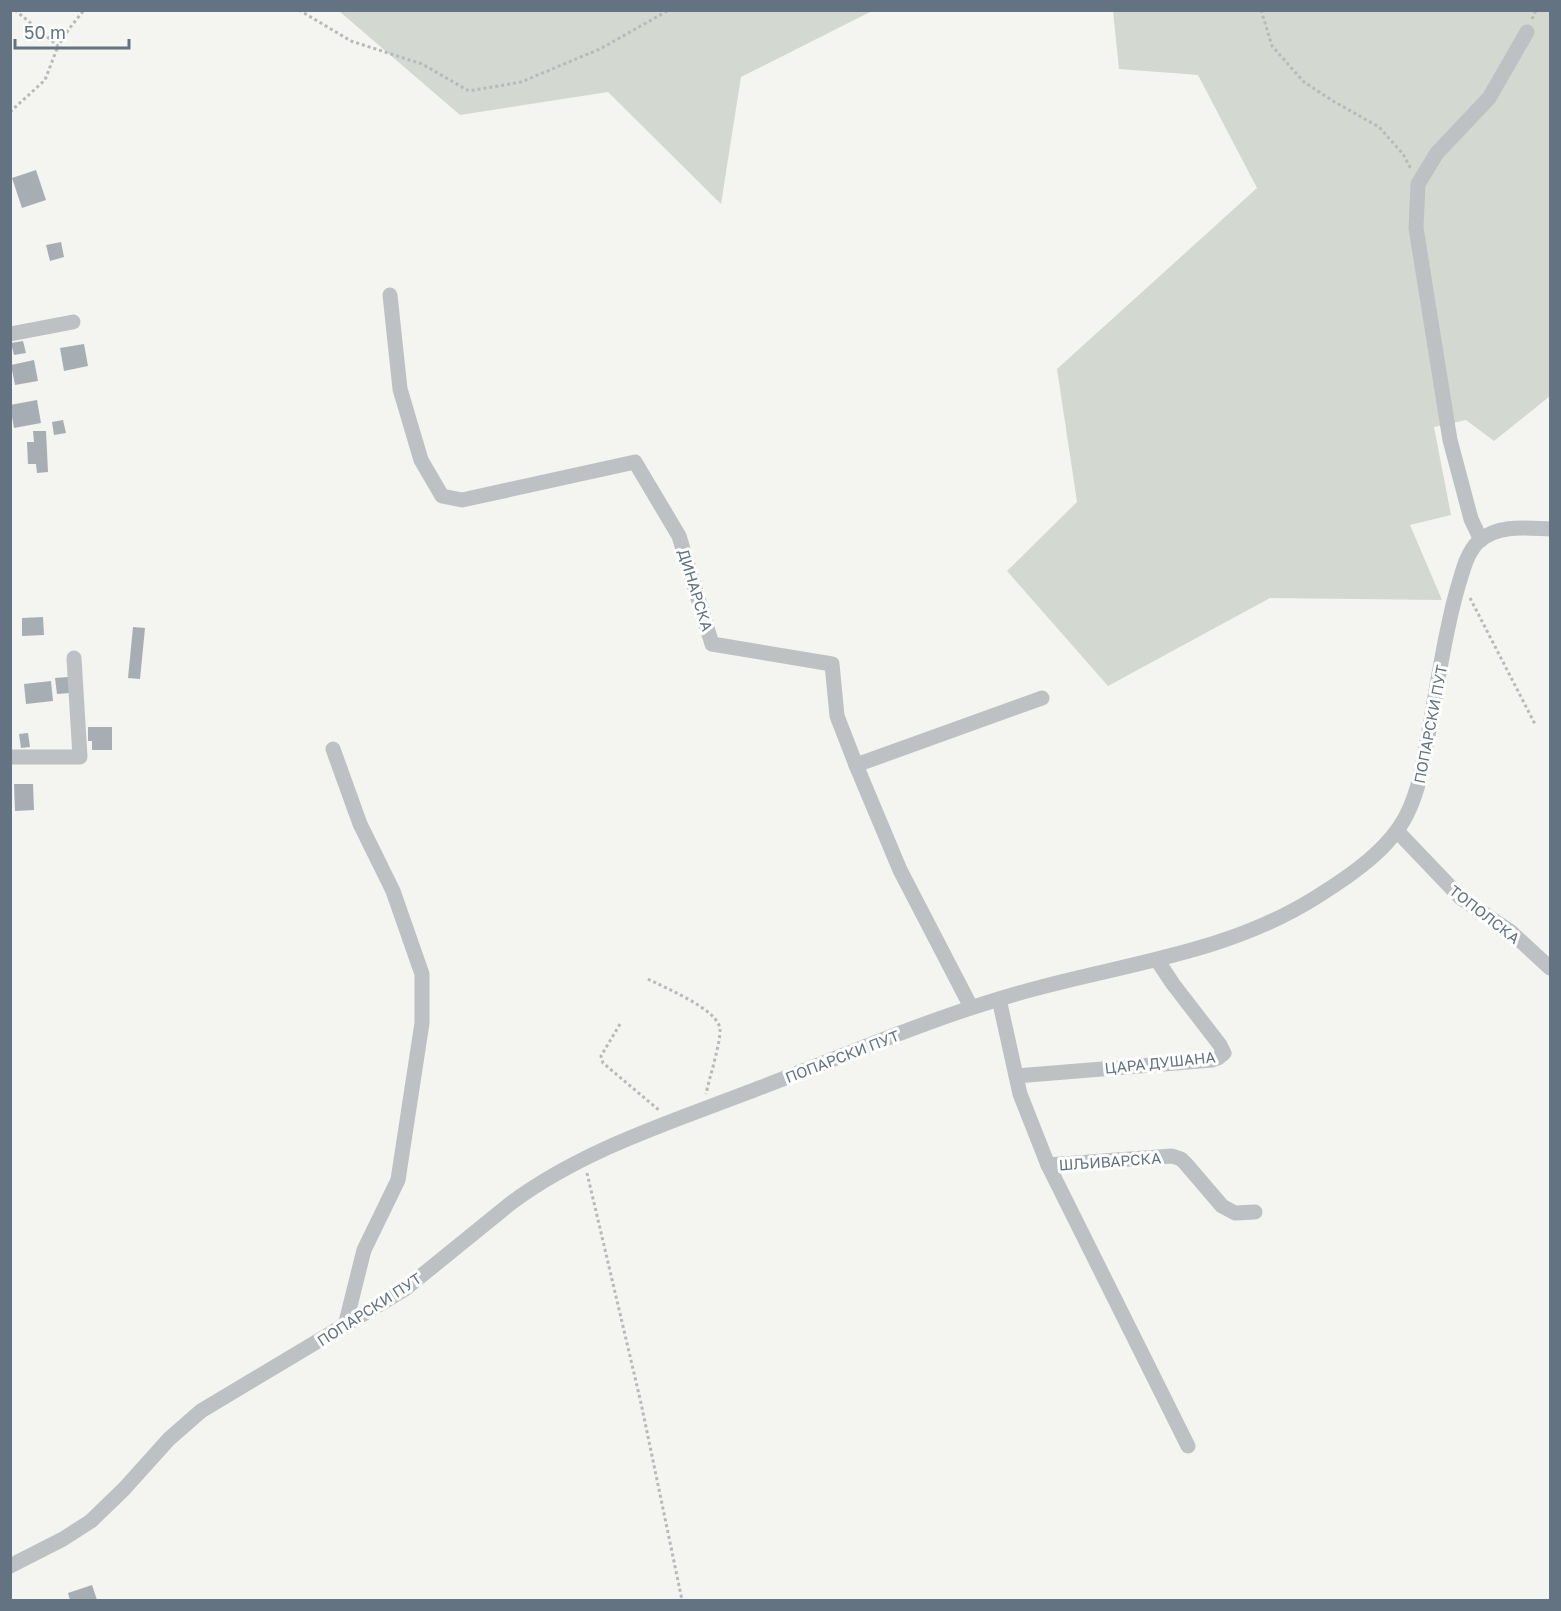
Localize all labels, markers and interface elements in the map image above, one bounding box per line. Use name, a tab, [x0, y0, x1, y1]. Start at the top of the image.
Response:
scale bar	[15, 12, 129, 50]
text: 50 m	[24, 21, 66, 43]
street label: ДИНАРСКА	[675, 547, 717, 633]
street label: ПОПАРСКИ ПУТ	[1410, 663, 1450, 785]
street label: ТОПОЛСКА	[1446, 881, 1524, 947]
street label: ПОПАРСКИ ПУТ	[783, 1026, 901, 1086]
street label: ЦАРА ДУШАНА	[1104, 1047, 1216, 1077]
street label: ШЉИВАРСКА	[1058, 1148, 1162, 1174]
street label: ПОПАРСКИ ПУТ	[314, 1269, 424, 1349]

